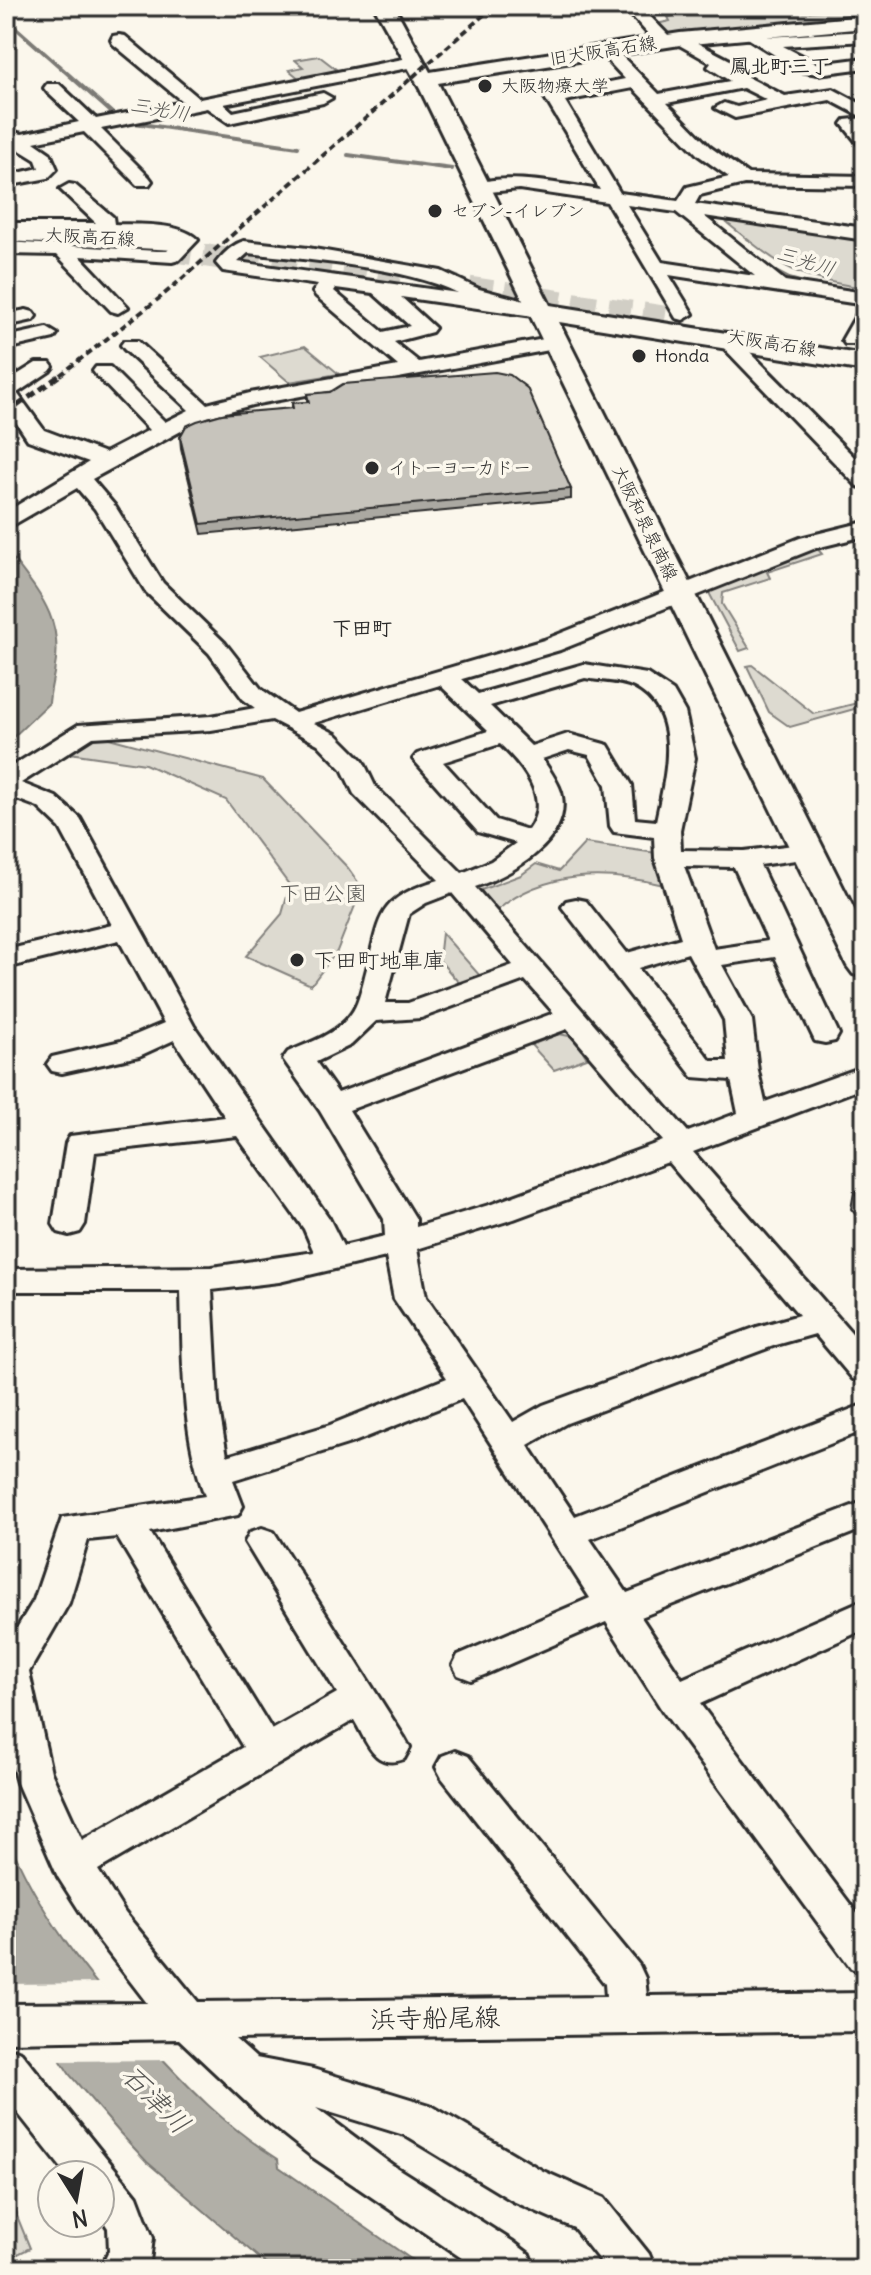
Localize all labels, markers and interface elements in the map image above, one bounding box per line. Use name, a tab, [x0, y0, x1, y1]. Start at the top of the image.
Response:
street label: 旧大阪高石線	[548, 31, 658, 70]
district label: 鳳北町三丁	[730, 53, 830, 78]
place label: 大阪物療大学	[501, 74, 609, 97]
marker: 大阪物療大学	[476, 77, 494, 95]
water label: 三光川	[128, 91, 192, 126]
place label: セブン-イレブン	[451, 199, 585, 222]
marker: セブン-イレブン	[426, 202, 444, 220]
street label: 大阪高石線	[44, 223, 136, 250]
water label: 三光川	[774, 240, 838, 281]
street label: 大阪高石線	[726, 324, 818, 361]
place label: Honda	[655, 344, 709, 367]
marker: Honda	[630, 347, 648, 365]
place label: イトーヨーカドー	[388, 456, 531, 479]
marker: イトーヨーカドー	[363, 459, 381, 477]
street label: 大阪和泉泉南線	[607, 461, 683, 584]
district label: 下田町	[332, 615, 392, 640]
park label: 下田公園	[279, 879, 367, 907]
place label: 下田町地車庫	[313, 946, 445, 974]
marker: 下田町地車庫	[288, 951, 306, 969]
street label: 浜寺船尾線	[370, 2000, 500, 2035]
water label: 石津川	[114, 2057, 198, 2141]
north arrow	[36, 2159, 116, 2239]
text: N	[70, 2203, 90, 2234]

